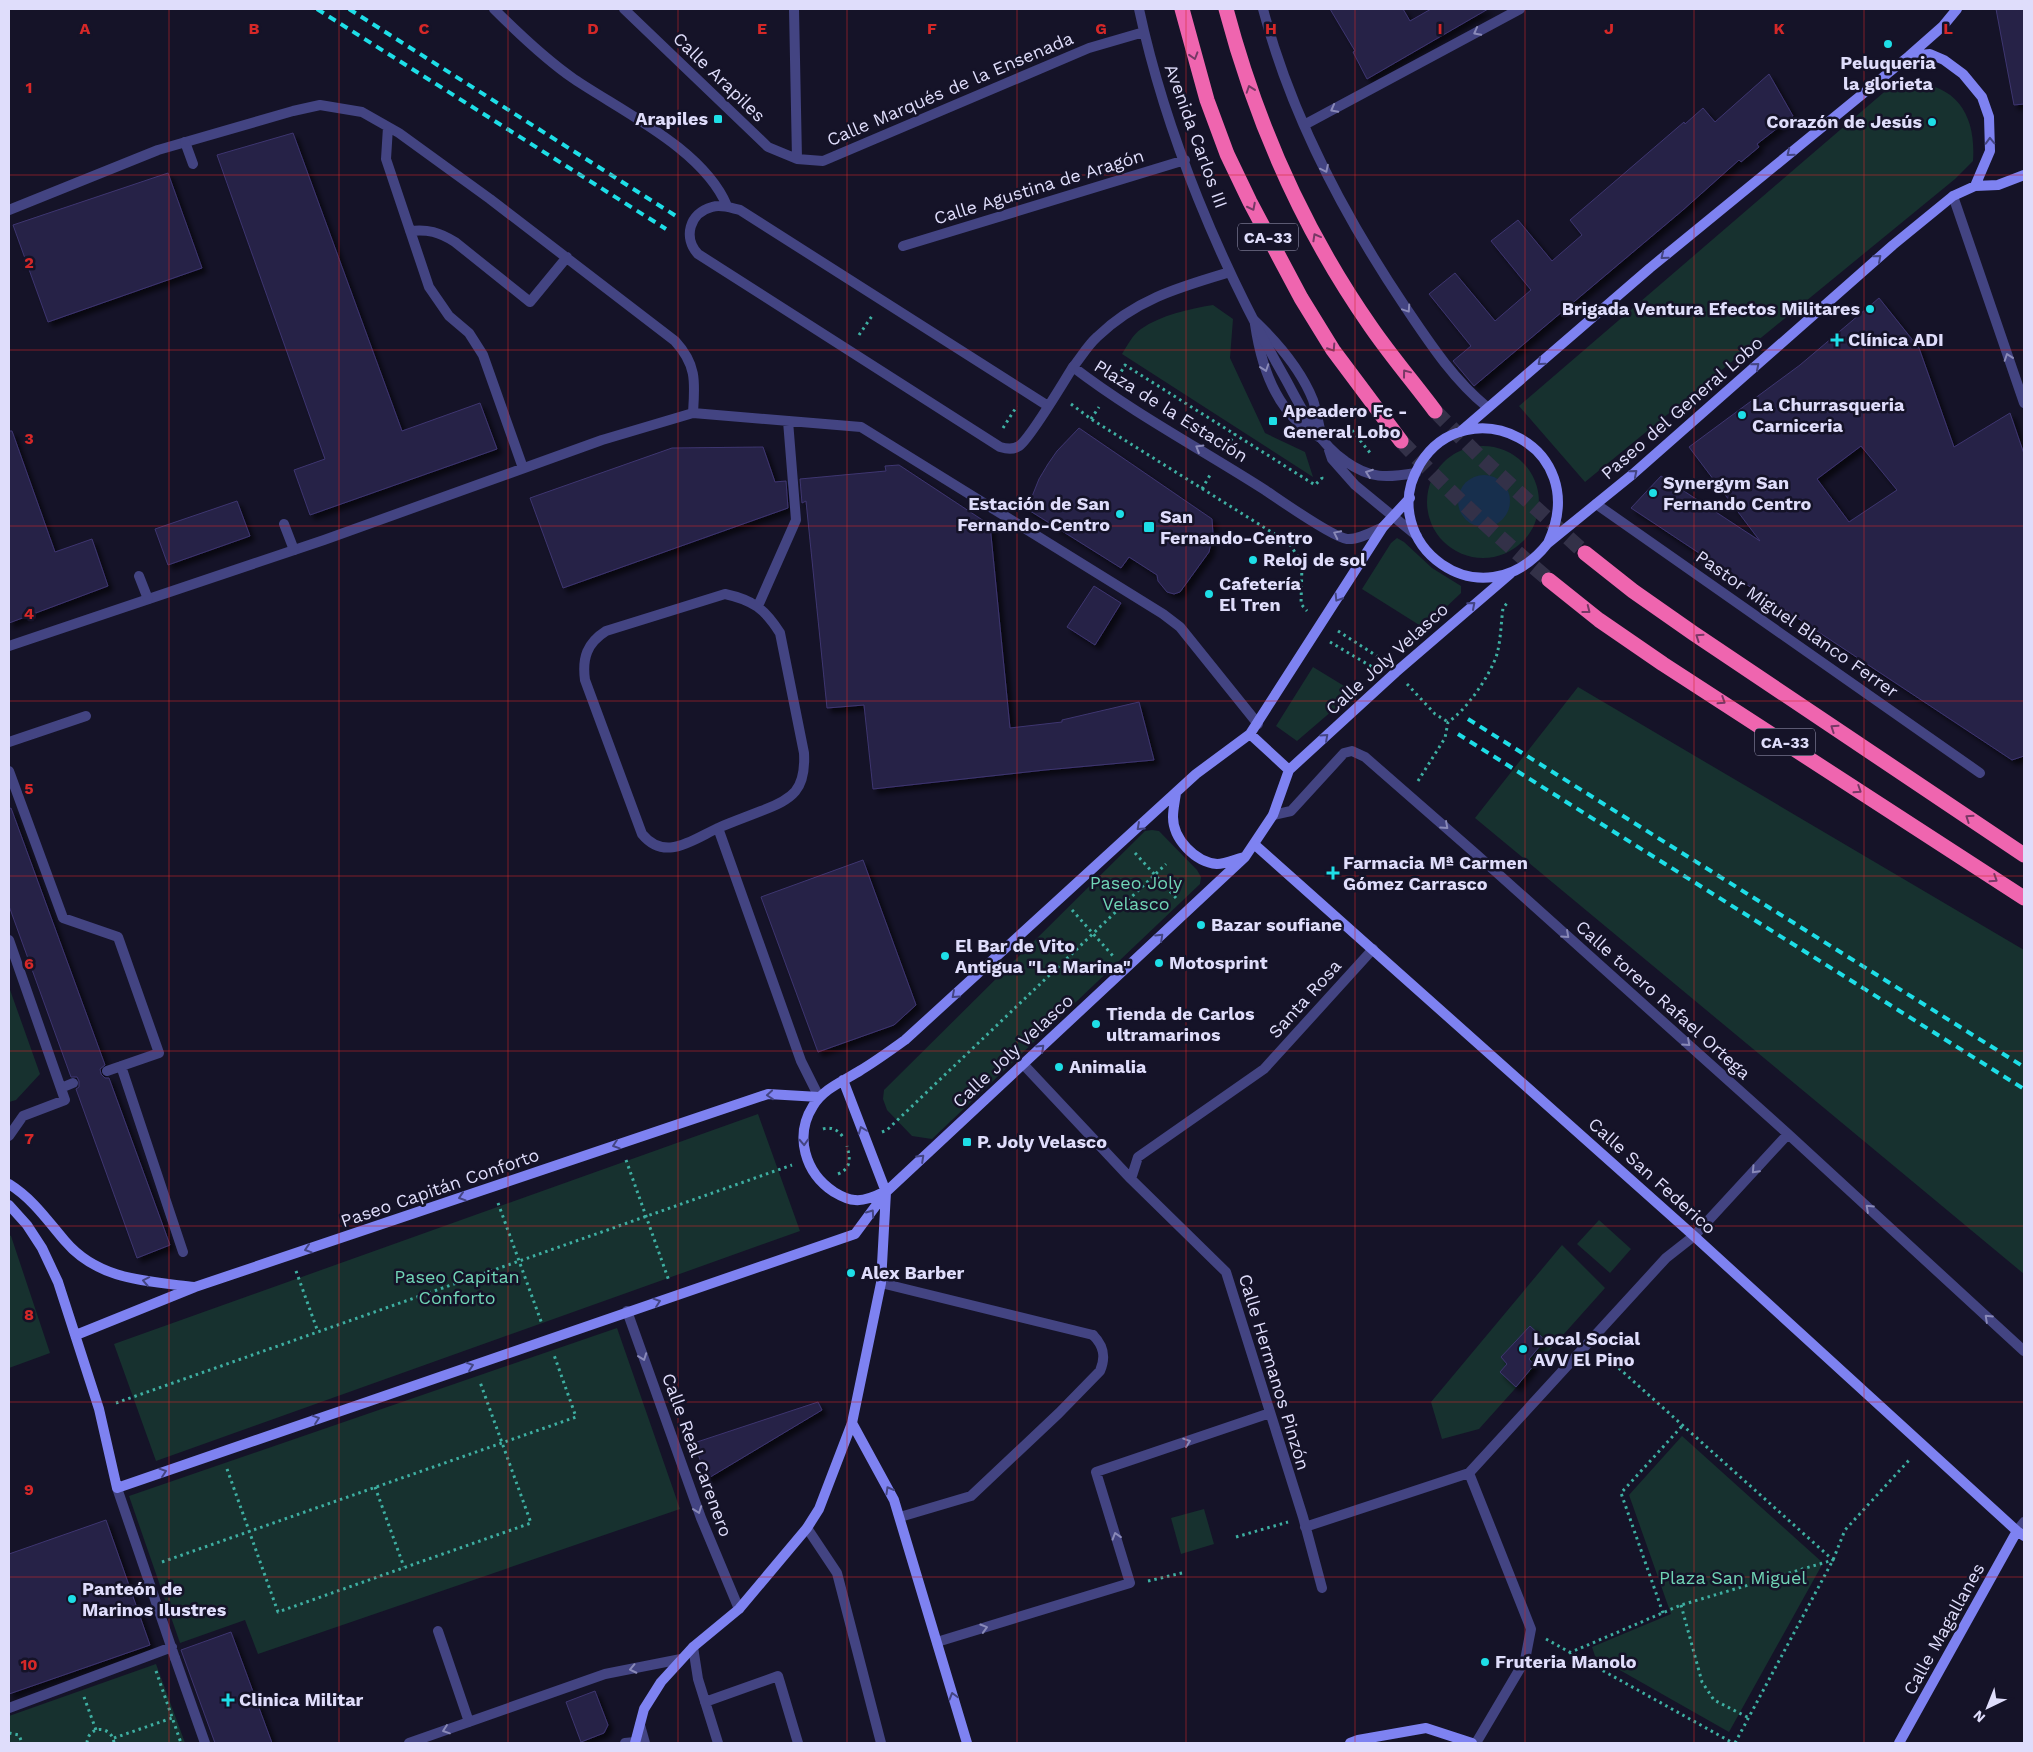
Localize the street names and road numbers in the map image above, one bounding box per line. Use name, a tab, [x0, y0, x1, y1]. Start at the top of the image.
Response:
street label: Calle Arapiles	[668, 27, 770, 127]
street label: Calle Marqués de la Ensenada	[823, 27, 1076, 150]
street label: Avenida Carlos III	[1161, 61, 1232, 211]
street label: Calle Agustina de Aragón	[931, 145, 1146, 229]
road number: CA-33	[1238, 223, 1298, 250]
street label: Paseo del General Lobo	[1597, 332, 1767, 484]
street label: Plaza de la Estación	[1091, 355, 1252, 466]
street label: Pastor Miguel Blanco Ferrer	[1692, 545, 1903, 702]
street label: Calle Joly Velasco	[1321, 598, 1452, 719]
road number: CA-33	[1755, 729, 1815, 756]
street label: Calle torero Rafael Ortega	[1572, 916, 1755, 1084]
street label: Santa Rosa	[1264, 955, 1345, 1042]
street label: Calle Joly Velasco	[948, 989, 1077, 1112]
street label: Calle San Federico	[1584, 1113, 1720, 1238]
street label: Paseo Capitán Conforto	[338, 1144, 542, 1231]
street label: Calle Hermanos Pinzón	[1235, 1271, 1314, 1473]
street label: Calle Real Carenero	[658, 1370, 737, 1540]
street label: Calle Magallanes	[1899, 1559, 1989, 1698]

